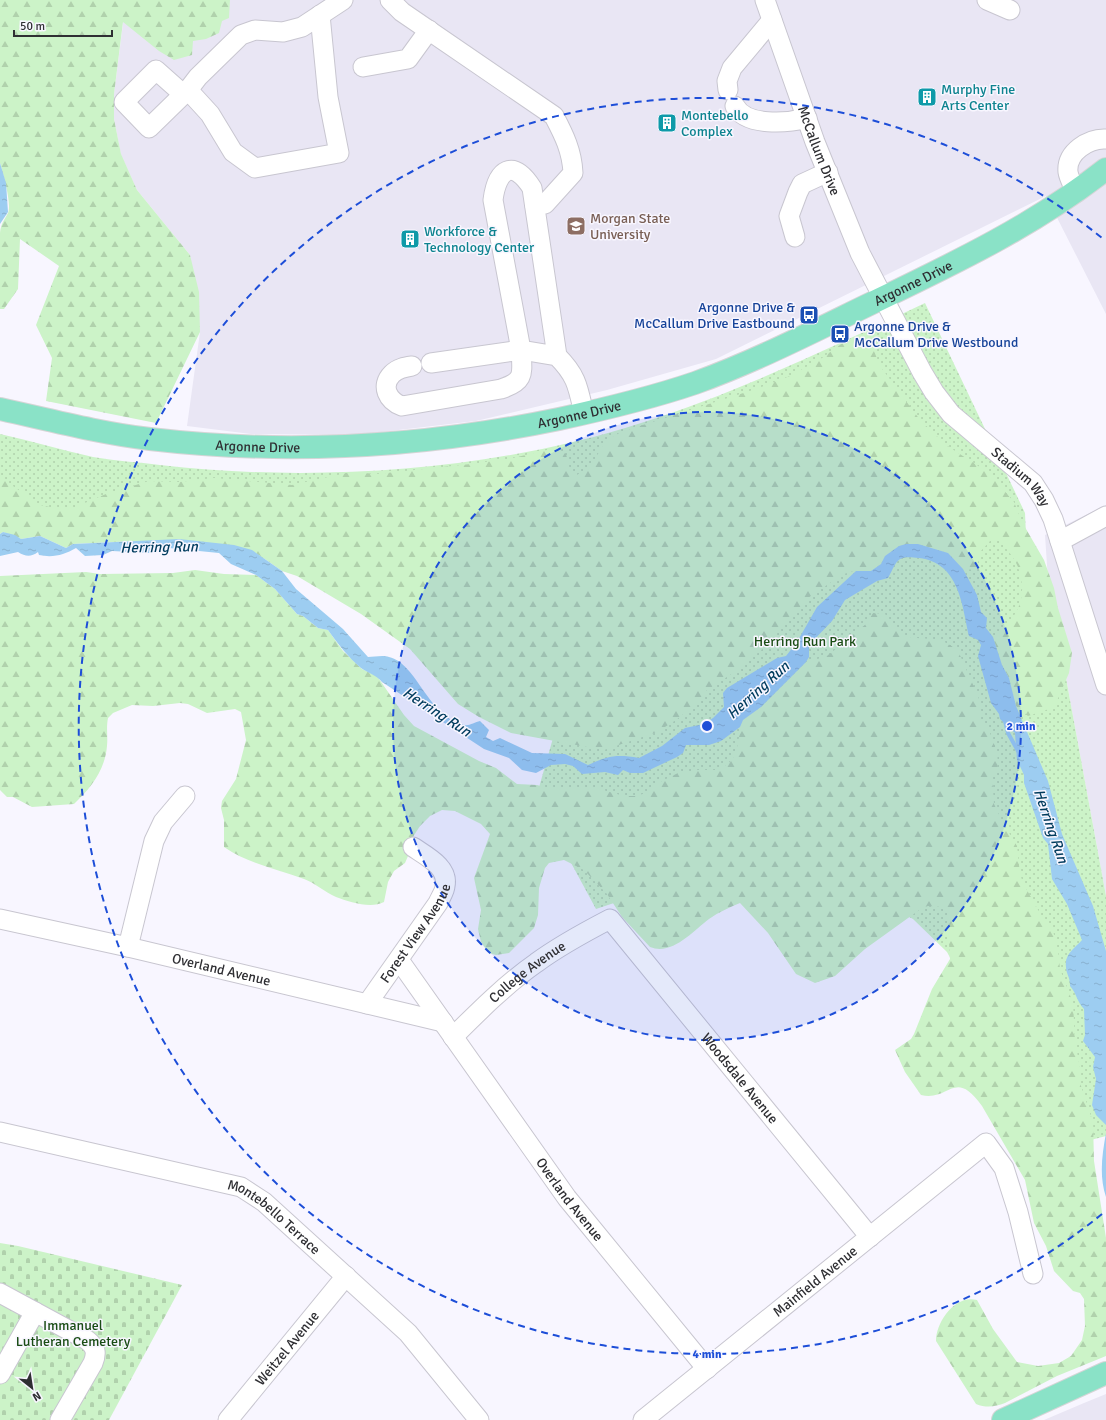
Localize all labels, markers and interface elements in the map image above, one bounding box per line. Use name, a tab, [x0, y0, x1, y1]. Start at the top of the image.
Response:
scale bar	[14, 12, 112, 38]
text: 50 m	[20, 19, 45, 34]
place label: Murphy Fine Arts Center	[941, 81, 1015, 114]
building icon: Murphy Fine Arts Center	[916, 86, 938, 108]
street label: McCallum Drive	[794, 103, 844, 198]
place label: Montebello Complex	[681, 107, 749, 140]
building icon: Montebello Complex	[656, 112, 678, 134]
place label: Morgan State University	[590, 210, 670, 243]
school or university icon: Morgan State University	[565, 215, 587, 237]
place label: Workforce & Technology Center	[424, 223, 535, 256]
building icon: Workforce & Technology Center	[399, 228, 421, 250]
street label: Argonne Drive	[871, 257, 955, 309]
place label: Argonne Drive & McCallum Drive Eastbound	[634, 299, 795, 332]
bus stop icon: Argonne Drive & McCallum Drive Eastbound	[798, 304, 820, 326]
place label: Argonne Drive & McCallum Drive Westbound	[854, 318, 1018, 351]
bus stop icon: Argonne Drive & McCallum Drive Westbound	[829, 323, 851, 345]
street label: Argonne Drive	[536, 396, 623, 432]
street label: Argonne Drive	[215, 436, 300, 456]
street label: Stadium Way	[988, 443, 1054, 509]
water label: Herring Run	[120, 537, 199, 557]
park label: Herring Run Park	[754, 633, 856, 650]
water label: Herring Run	[723, 657, 793, 723]
water label: Herring Run	[400, 683, 475, 741]
centre of rings	[700, 719, 714, 733]
text: 2 min	[1007, 719, 1036, 734]
water label: Herring Run	[1030, 786, 1072, 866]
street label: Forest View Avenue	[376, 883, 454, 986]
street label: College Avenue	[485, 937, 568, 1006]
street label: Overland Avenue	[170, 949, 272, 989]
street label: Woodsdale Avenue	[698, 1029, 782, 1127]
street label: Overland Avenue	[533, 1154, 607, 1244]
street label: Montebello Terrace	[226, 1176, 324, 1258]
street label: Mainfield Avenue	[769, 1242, 860, 1320]
street label: Weitzel Avenue	[251, 1307, 322, 1389]
park label: Immanuel Lutheran Cemetery	[16, 1317, 131, 1350]
text: 4 min	[693, 1347, 722, 1362]
north arrow	[12, 1368, 52, 1408]
text: N	[30, 1389, 43, 1404]

